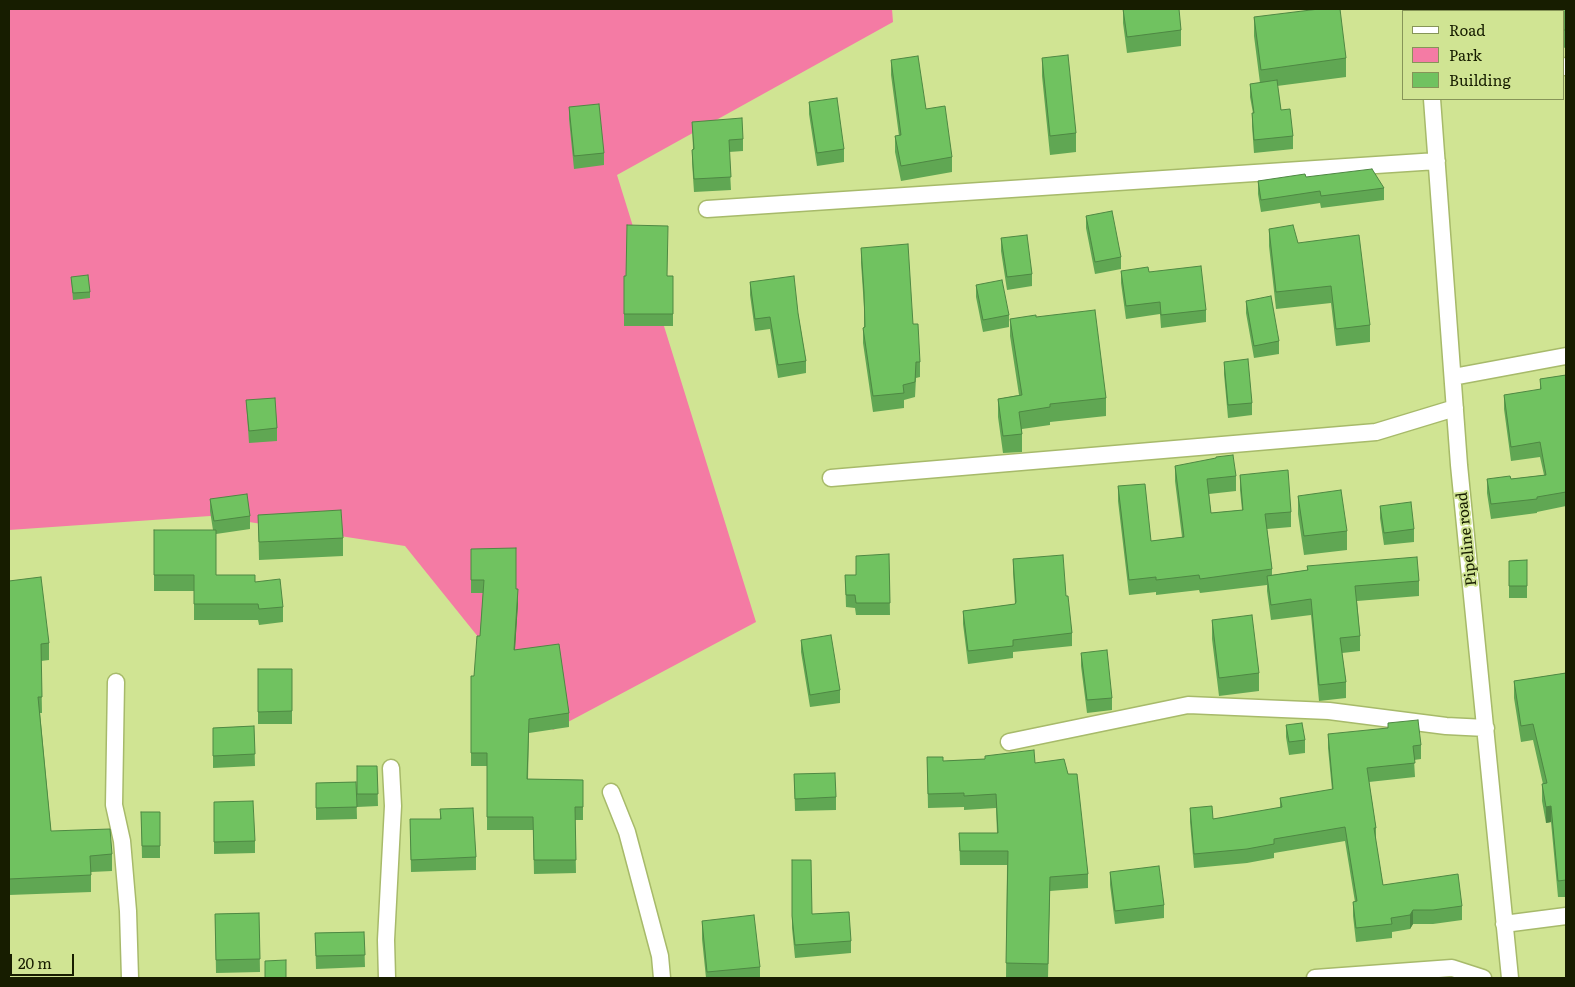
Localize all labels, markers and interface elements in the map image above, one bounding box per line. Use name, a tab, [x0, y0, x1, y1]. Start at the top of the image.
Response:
legend	[1402, 10, 1565, 100]
text: Road	[1449, 18, 1485, 41]
text: Park	[1449, 43, 1482, 66]
text: Building	[1449, 68, 1511, 91]
street label: Pipeline road	[1453, 491, 1481, 587]
scale bar	[12, 944, 76, 976]
text: 20 m	[18, 951, 52, 974]

